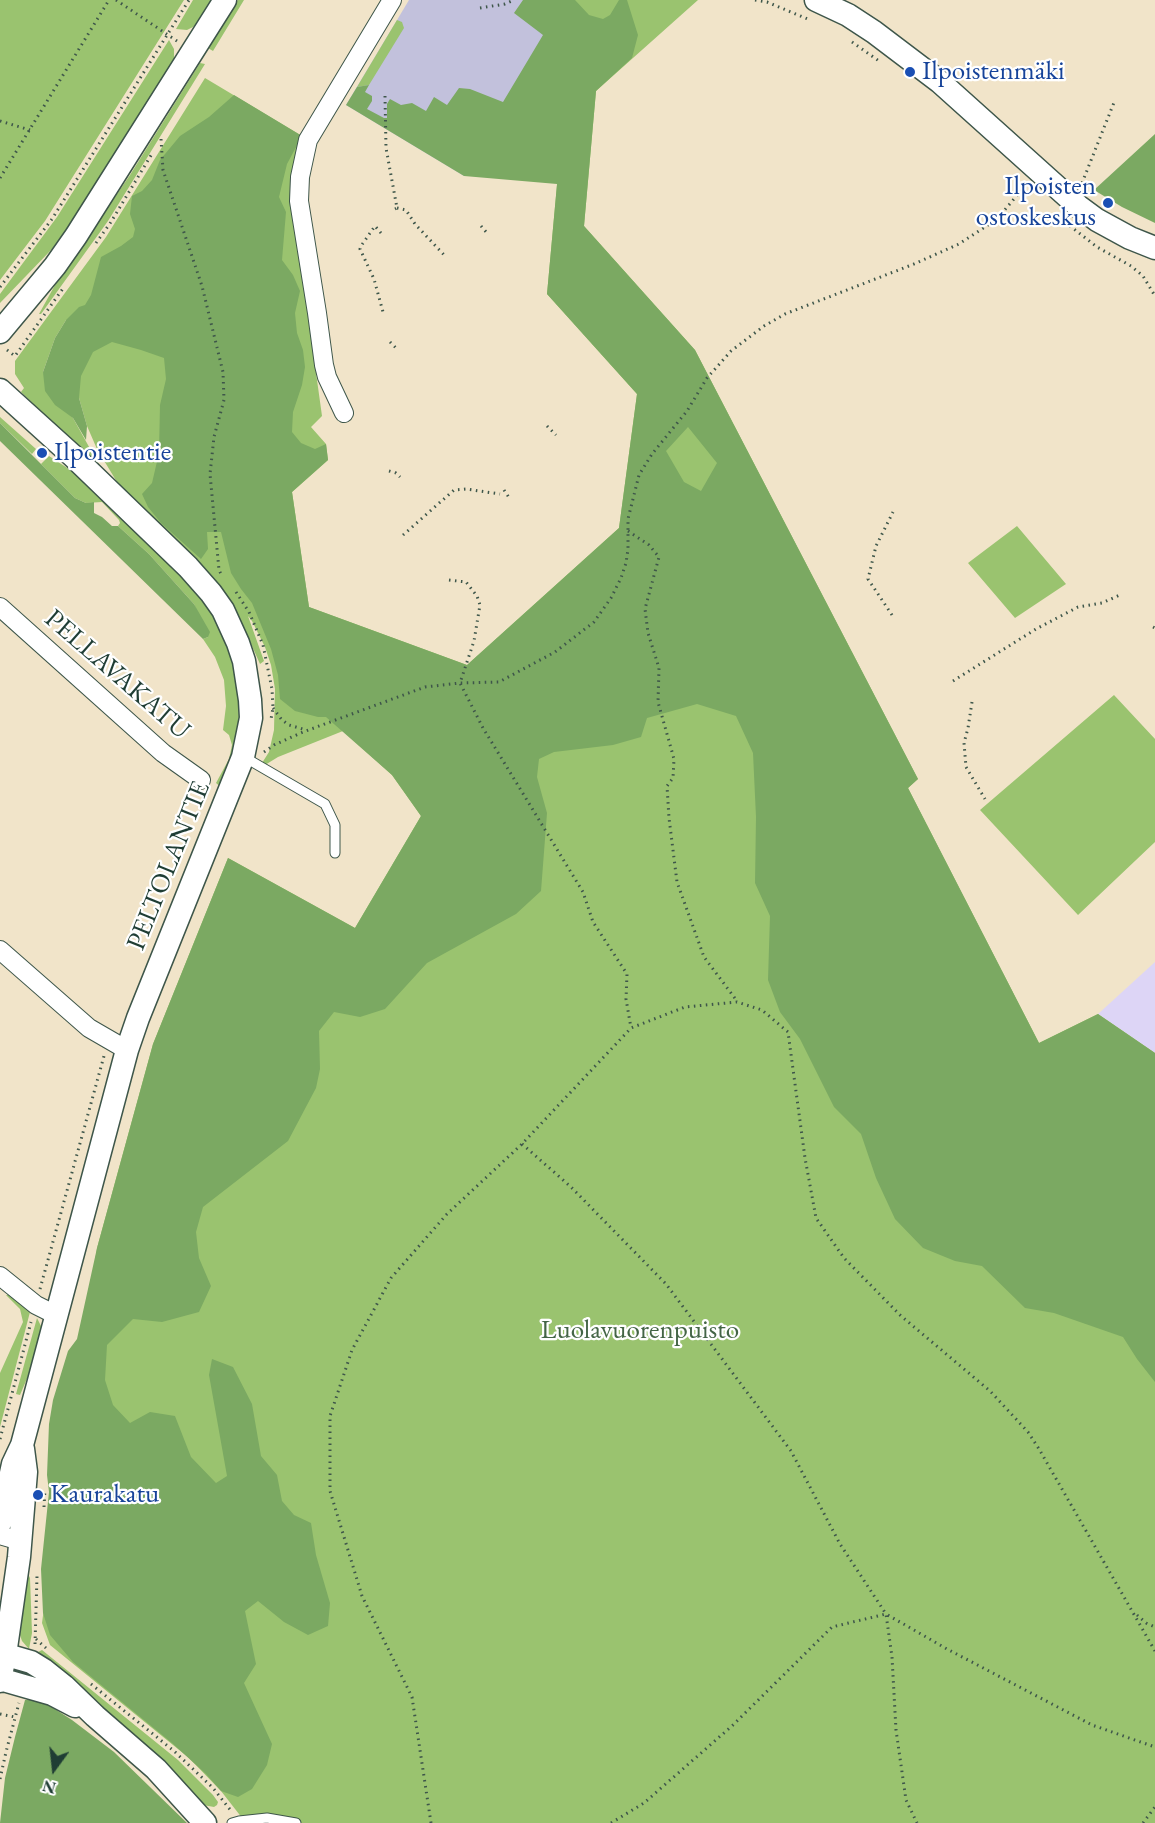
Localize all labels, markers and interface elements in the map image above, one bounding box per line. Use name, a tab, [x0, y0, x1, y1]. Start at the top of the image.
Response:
place label: Ilpoistenmäki	[922, 56, 1065, 88]
marker: Ilpoistenmäki	[903, 65, 917, 79]
place label: Ilpoisten ostoskeskus	[976, 171, 1096, 234]
marker: Ilpoisten ostoskeskus	[1101, 196, 1115, 210]
place label: Ilpoistentie	[54, 437, 171, 469]
marker: Ilpoistentie	[35, 446, 49, 460]
street label: PELLAVAKATU	[38, 603, 196, 747]
street label: PELTOLANTIE	[120, 777, 218, 955]
park label: Luolavuorenpuisto	[541, 1315, 739, 1347]
place label: Kaurakatu	[50, 1479, 159, 1511]
marker: Kaurakatu	[31, 1488, 45, 1502]
north arrow	[24, 1739, 84, 1799]
text: N	[40, 1775, 58, 1799]

